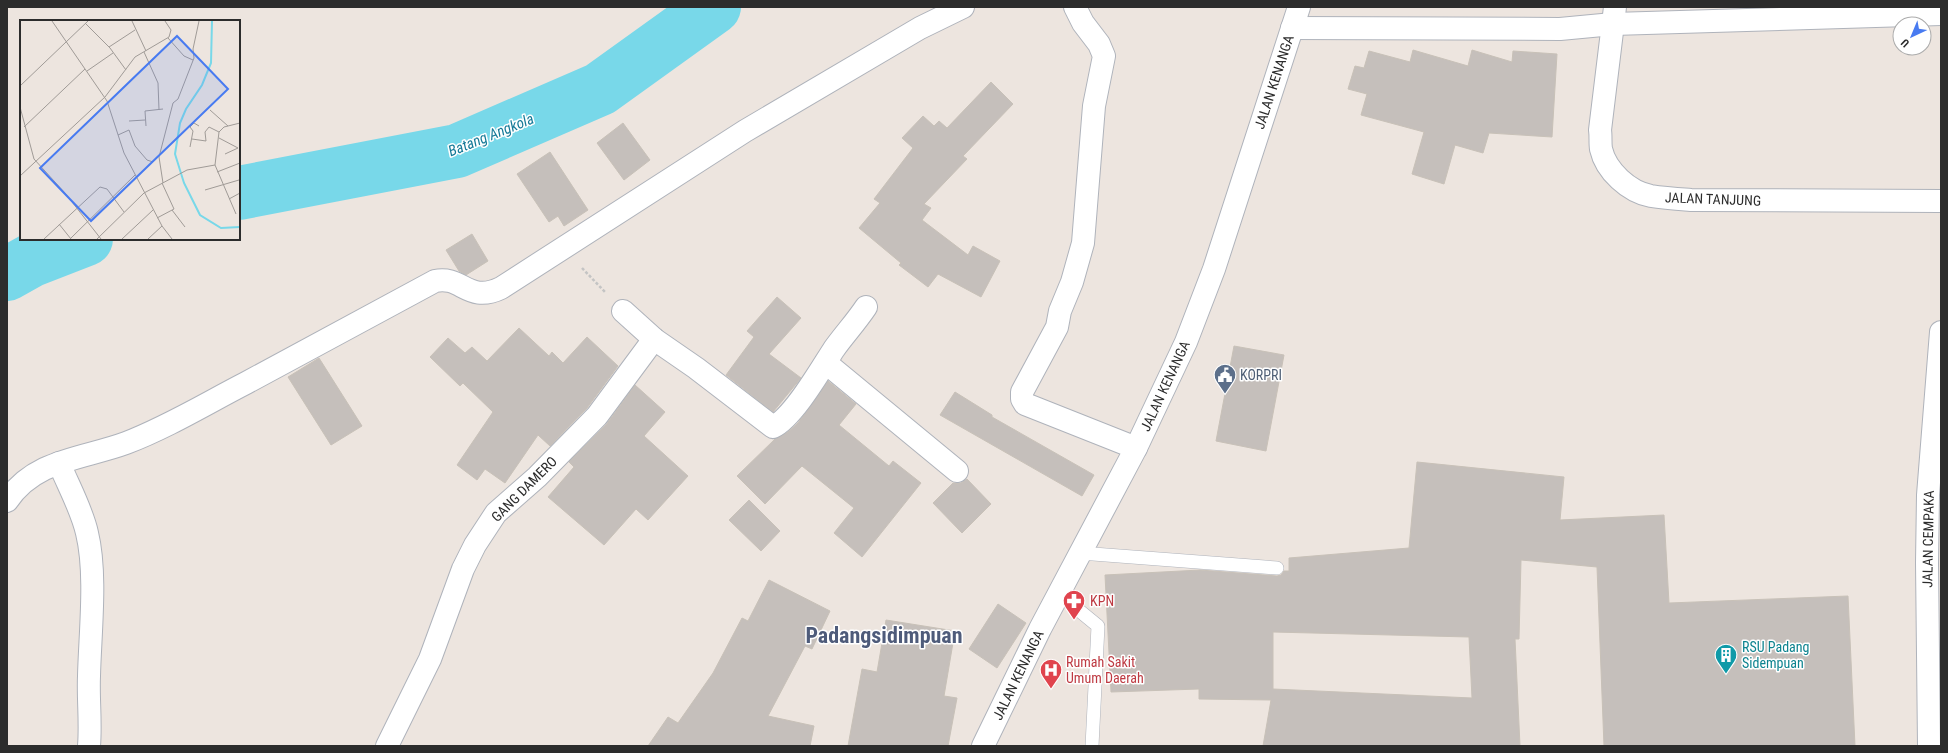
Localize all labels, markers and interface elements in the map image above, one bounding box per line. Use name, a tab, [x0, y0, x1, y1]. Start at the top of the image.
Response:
north arrow	[1892, 16, 1932, 56]
inset map	[20, 20, 240, 240]
street label: JALAN KENANGA	[1251, 33, 1297, 131]
text: U	[1899, 36, 1912, 50]
water label: Batang Angkola	[446, 110, 536, 160]
street label: JALAN TANJUNG	[1665, 189, 1761, 209]
street label: JALAN KENANGA	[1137, 338, 1193, 434]
public building icon: KORPRI	[1212, 362, 1238, 395]
place label: KORPRI	[1240, 367, 1282, 383]
street label: GANG DAMERO	[488, 453, 560, 525]
street label: JALAN CEMPAKA	[1919, 490, 1937, 588]
pharmacy icon: KPN	[1061, 588, 1087, 621]
place label: KPN	[1090, 593, 1114, 609]
district label: Padangsidimpuan	[805, 623, 963, 648]
street label: JALAN KENANGA	[989, 627, 1047, 723]
place label: RSU Padang Sidempuan	[1742, 639, 1810, 671]
building icon: RSU Padang Sidempuan	[1713, 642, 1739, 675]
place label: Rumah Sakit Umum Daerah	[1066, 654, 1144, 686]
hospital icon: Rumah Sakit Umum Daerah	[1038, 657, 1064, 690]

